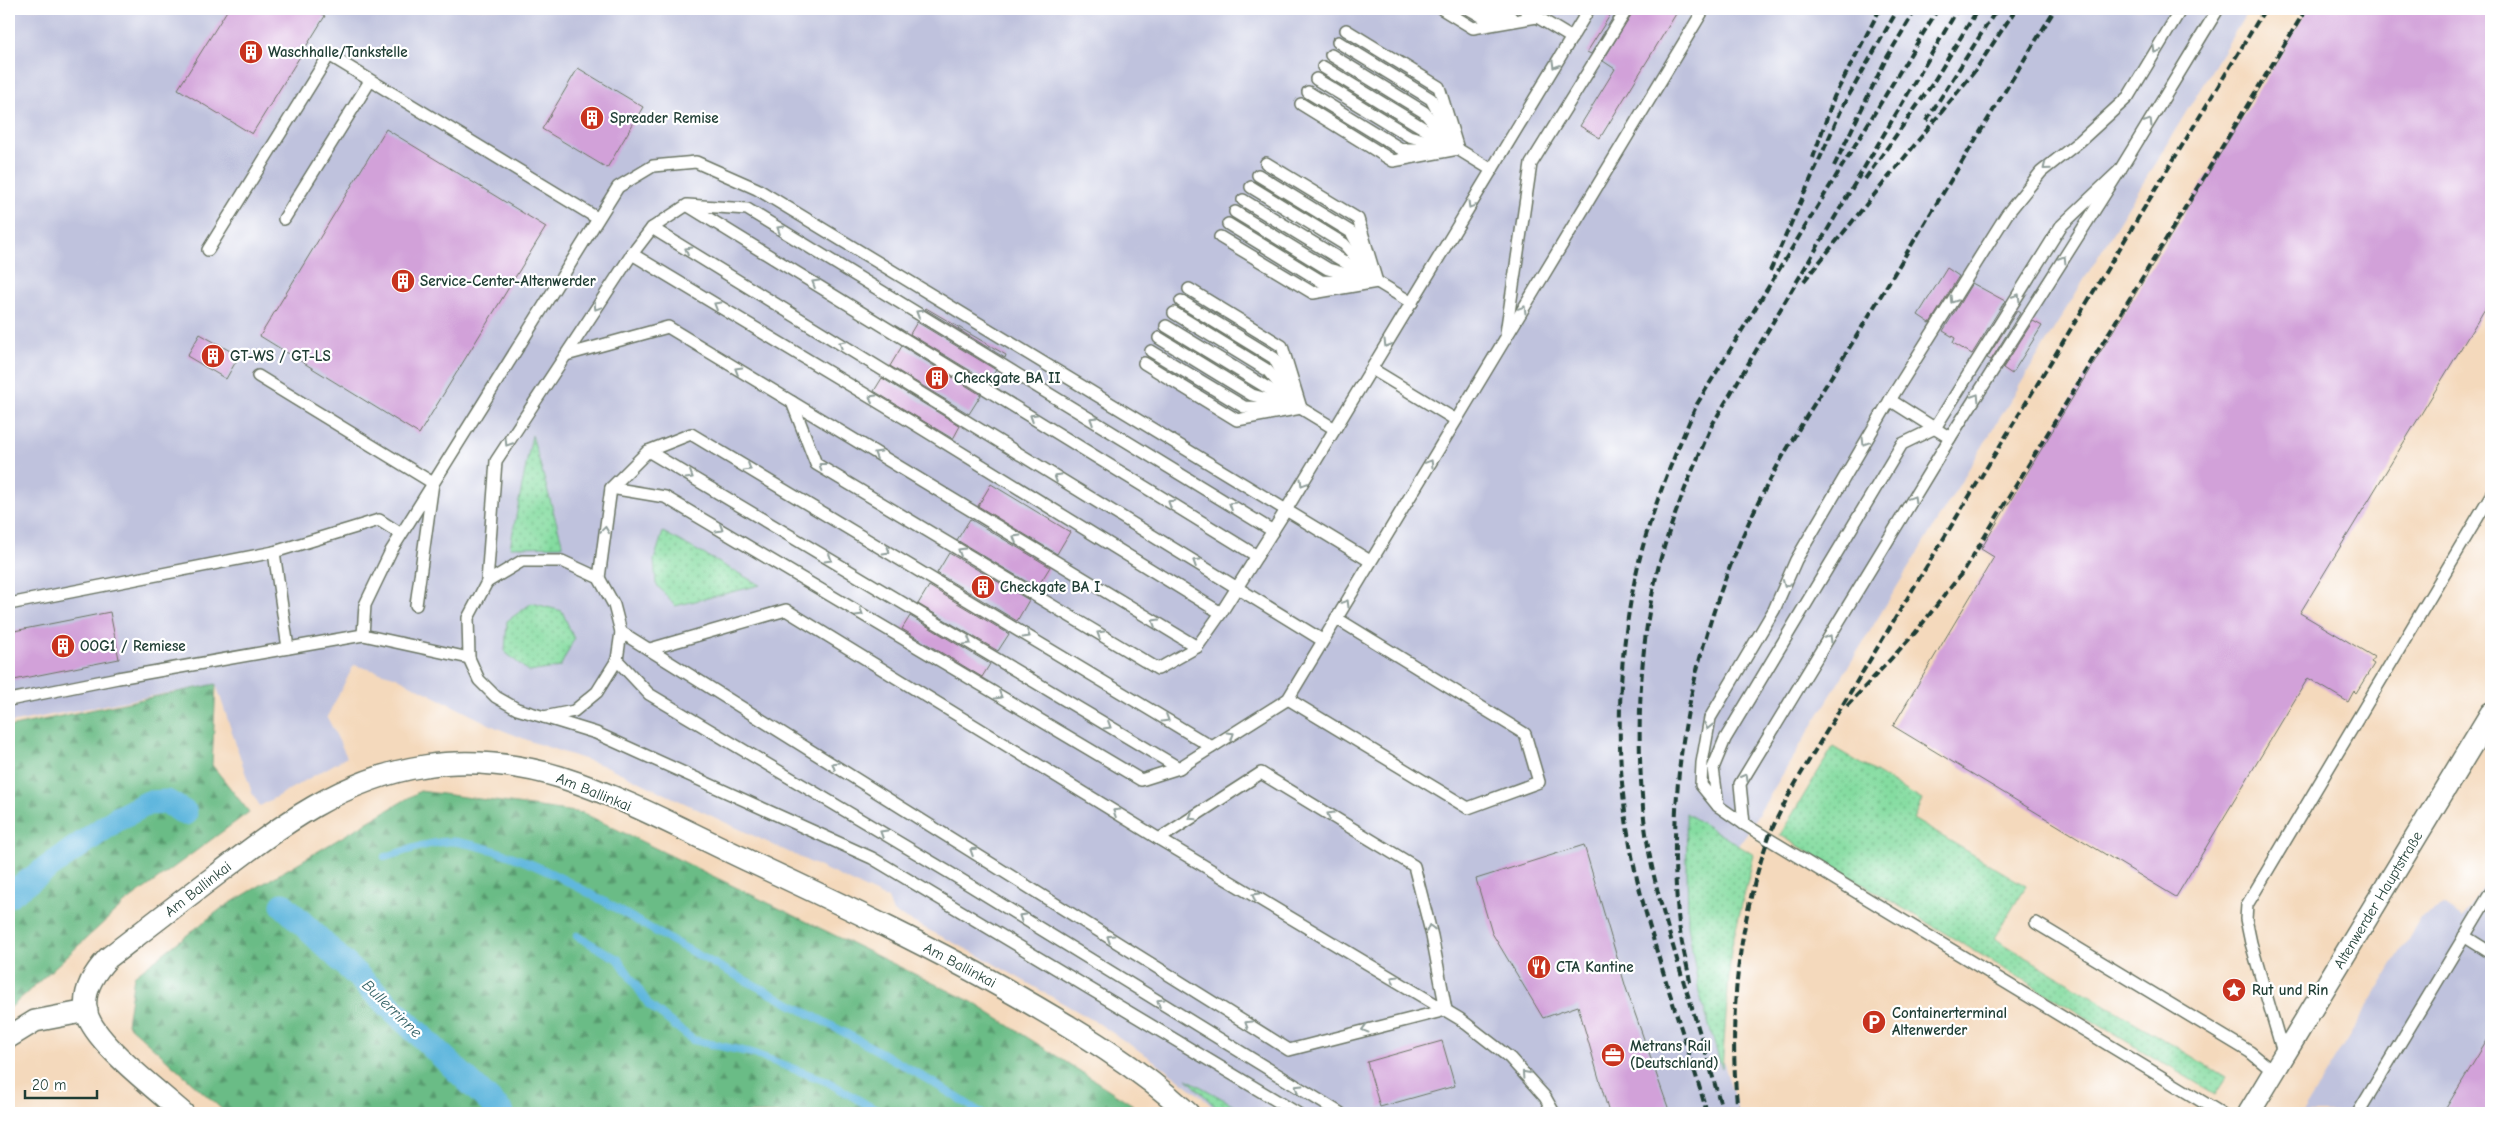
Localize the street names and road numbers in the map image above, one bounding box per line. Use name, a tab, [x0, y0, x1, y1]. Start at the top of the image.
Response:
street label: Am Ballinkai	[554, 769, 634, 815]
street label: Altenwerder Hauptstraße	[2330, 827, 2427, 972]
street label: Am Ballinkai	[161, 857, 235, 921]
street label: Am Ballinkai	[921, 938, 999, 992]

